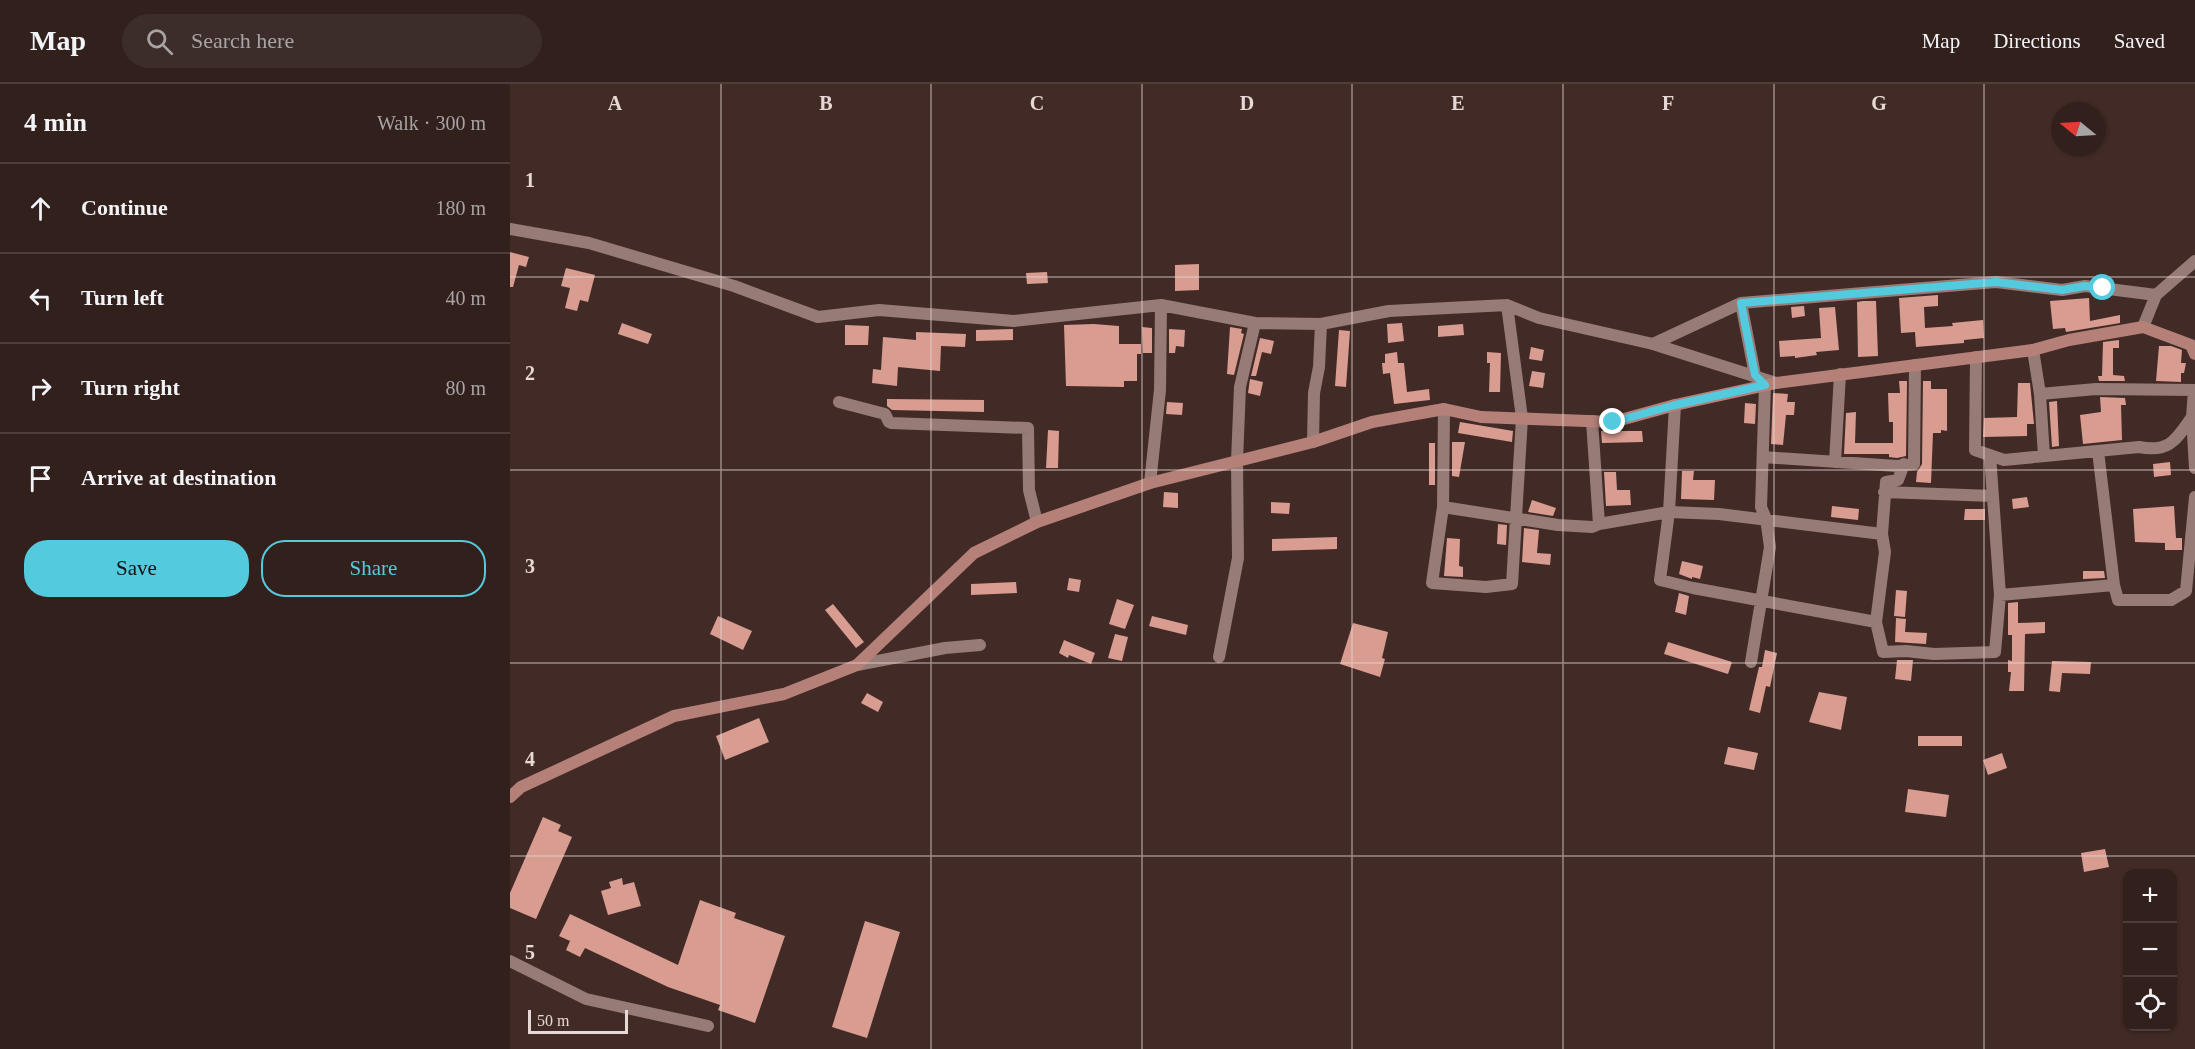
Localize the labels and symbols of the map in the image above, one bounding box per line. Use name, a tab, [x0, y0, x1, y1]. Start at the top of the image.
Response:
text: A	[608, 92, 623, 114]
text: B	[819, 92, 833, 114]
text: C	[1030, 92, 1044, 114]
text: D	[1240, 92, 1254, 114]
text: E	[1451, 92, 1465, 114]
text: F	[1662, 92, 1674, 114]
text: G	[1871, 92, 1887, 114]
north arrow	[2051, 102, 2105, 156]
text: 1	[525, 169, 535, 191]
route start	[2089, 274, 2115, 300]
text: 2	[525, 362, 535, 384]
route end	[1599, 408, 1625, 434]
text: 3	[525, 555, 535, 577]
text: 4	[525, 748, 535, 770]
text: 5	[525, 941, 535, 963]
scale bar	[528, 1007, 628, 1034]

